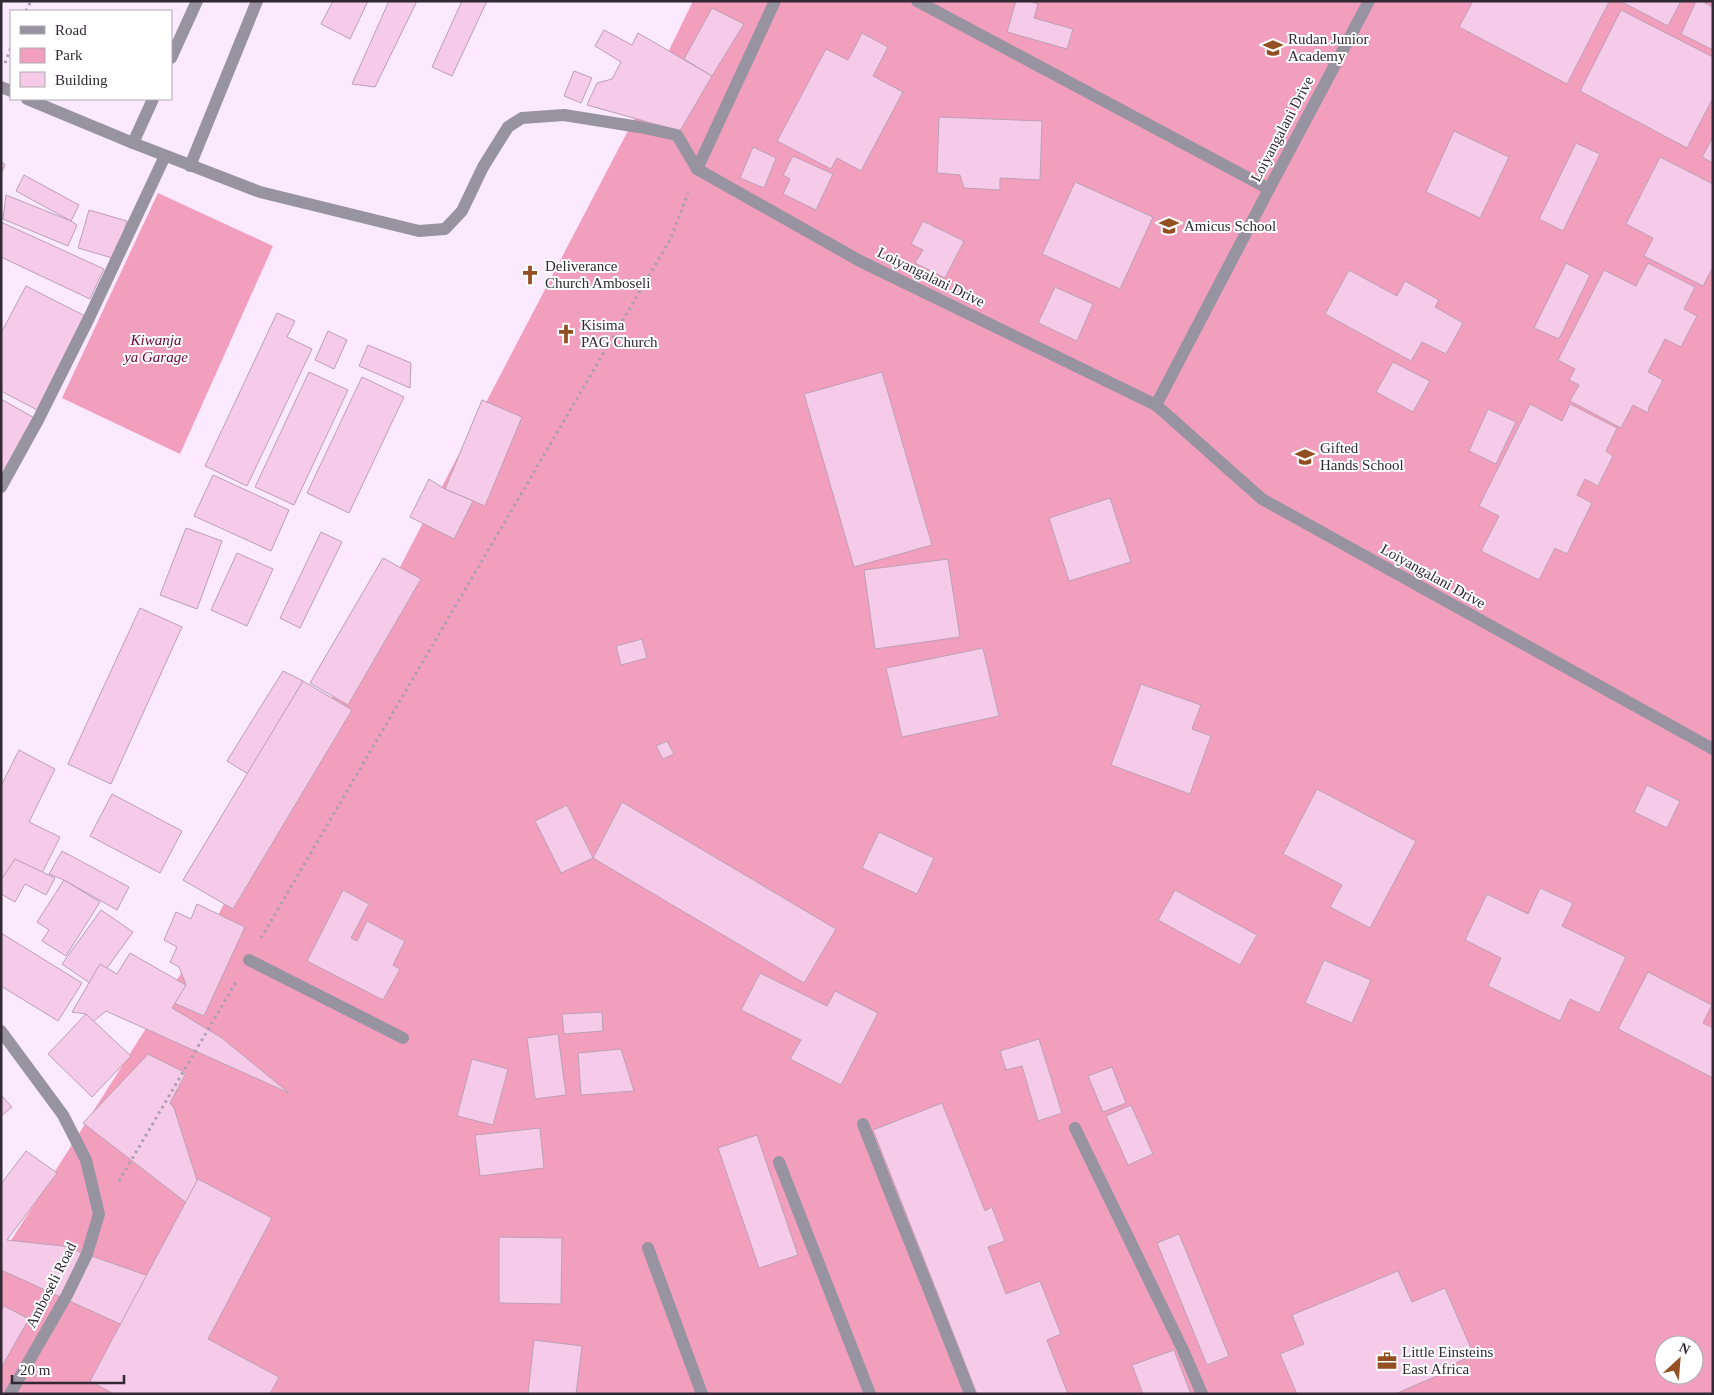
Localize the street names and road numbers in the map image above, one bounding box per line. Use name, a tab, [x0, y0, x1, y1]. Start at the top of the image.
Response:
street label: Loiyangalani Drive	[1247, 73, 1317, 184]
street label: Loiyangalani Drive	[875, 244, 987, 310]
street label: Loiyangalani Drive	[1378, 541, 1488, 612]
street label: Amboseli Road	[23, 1239, 80, 1330]

